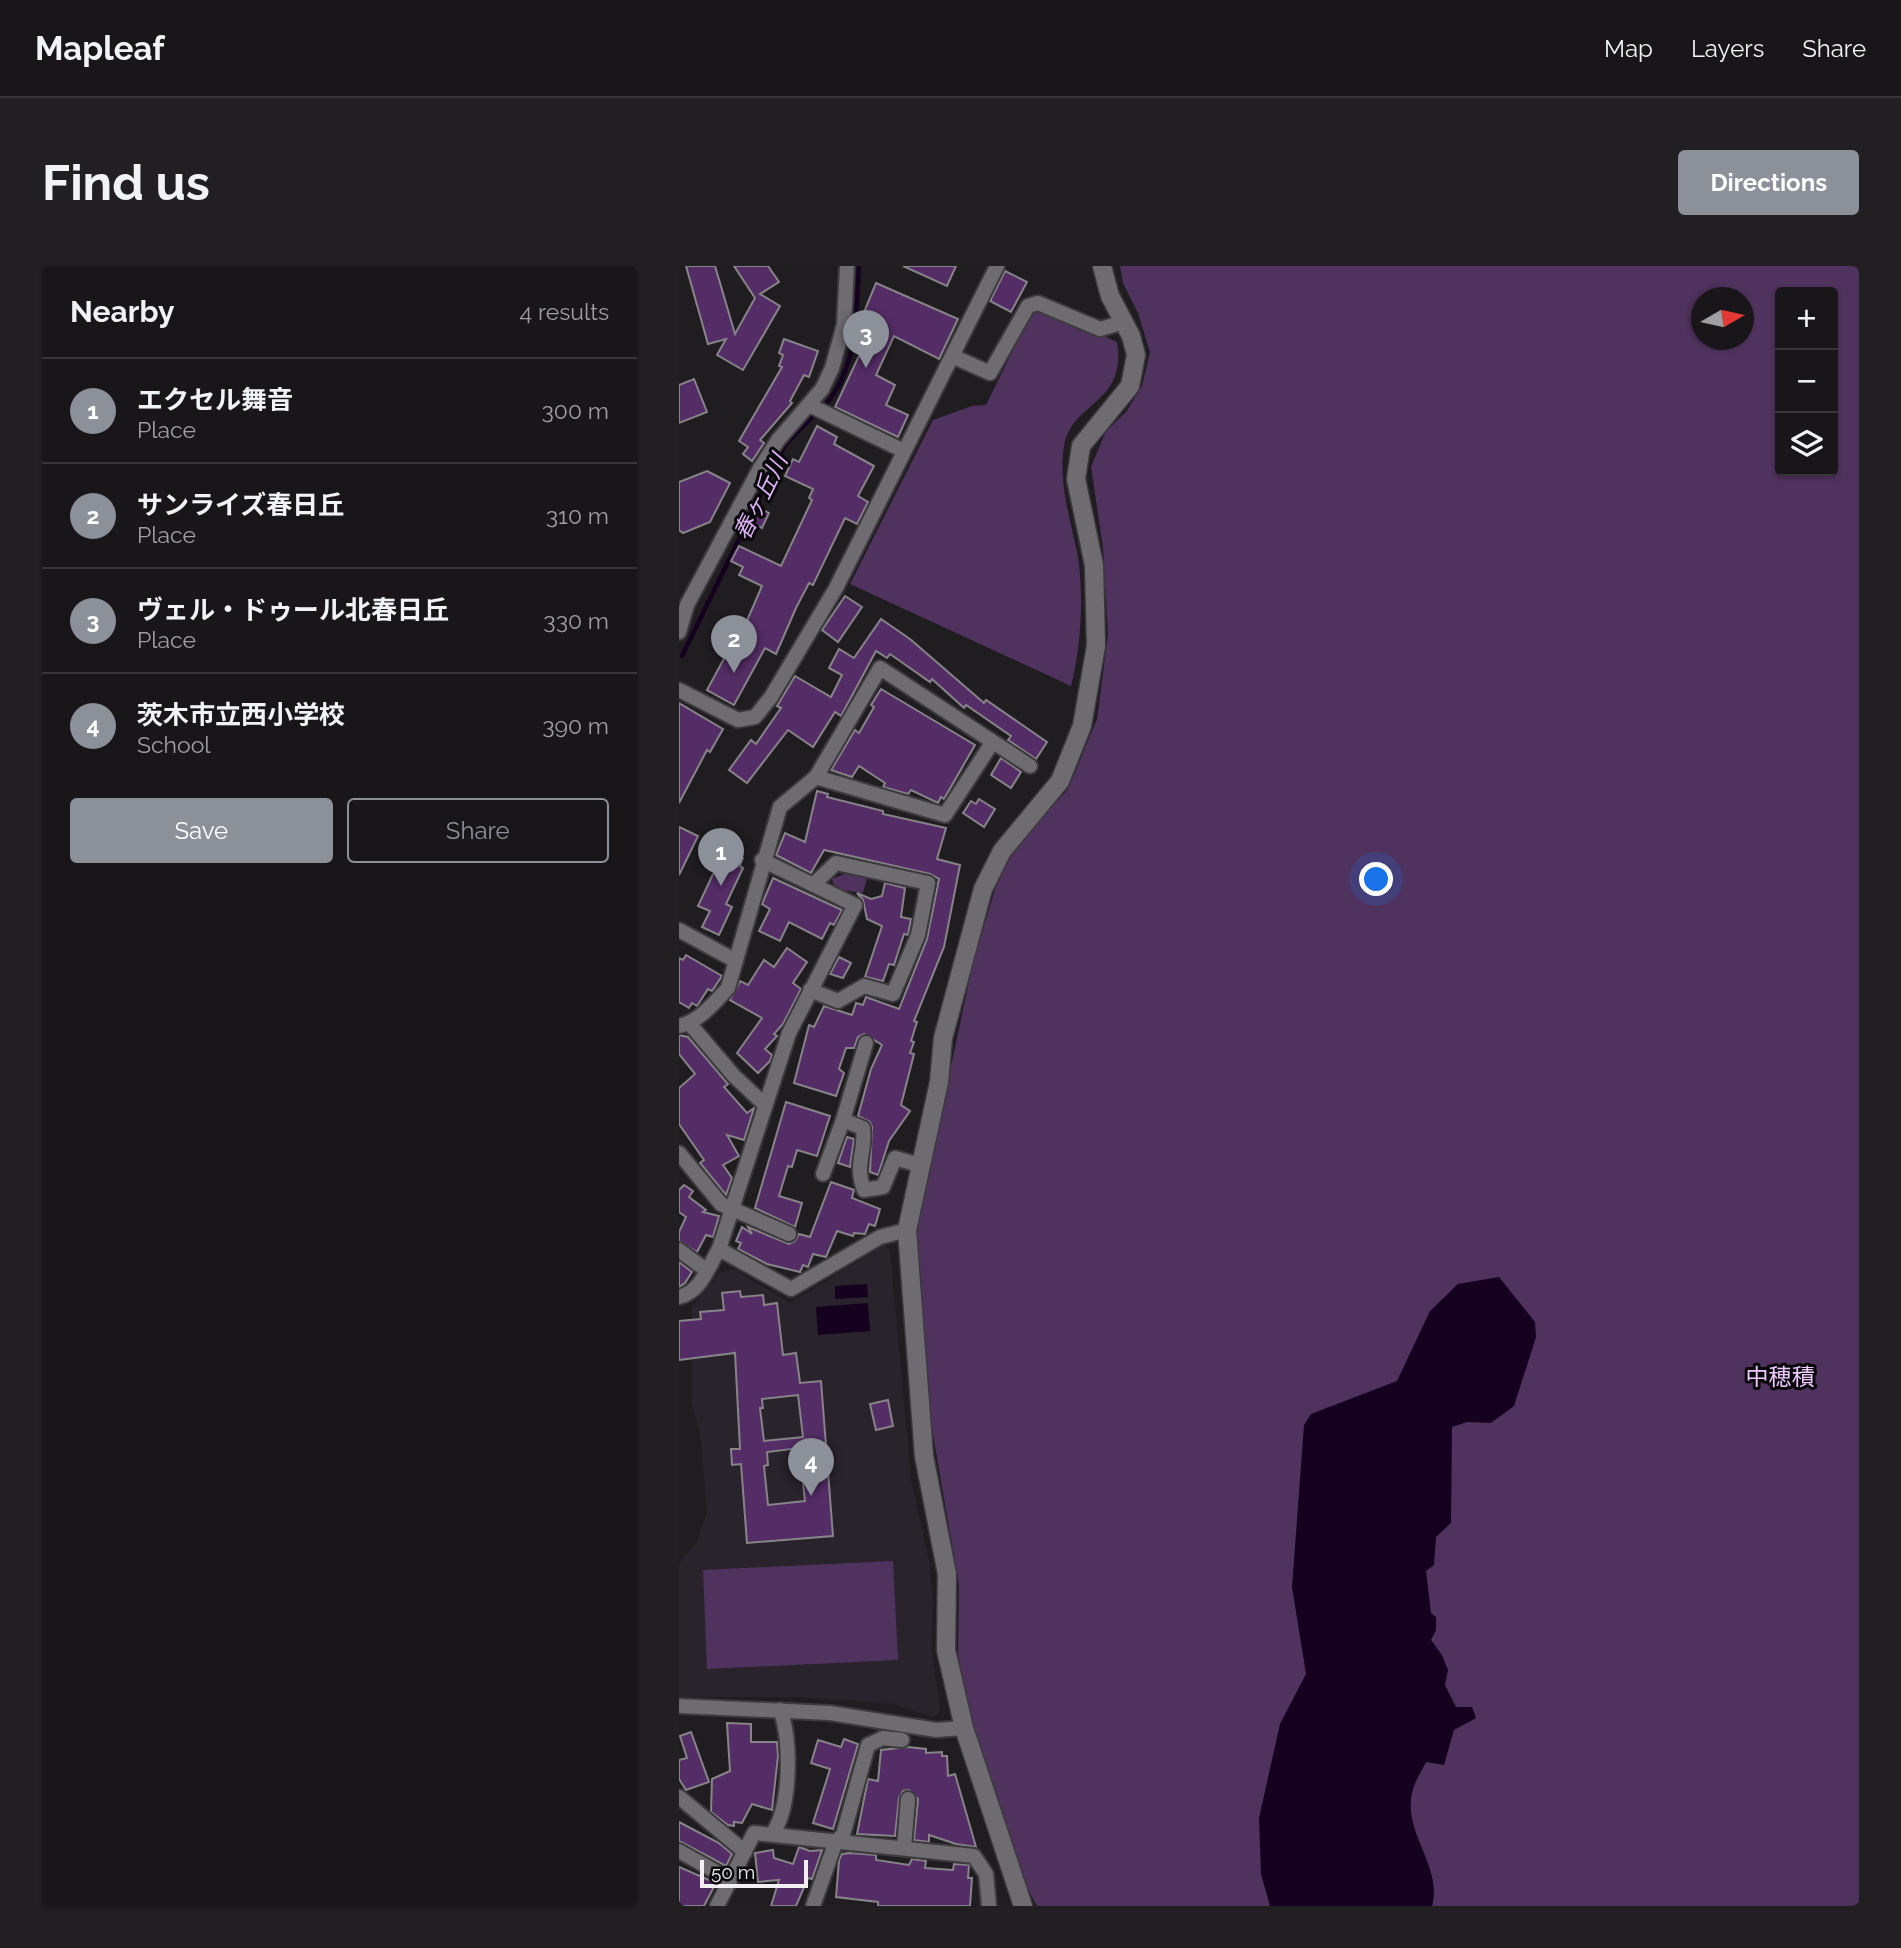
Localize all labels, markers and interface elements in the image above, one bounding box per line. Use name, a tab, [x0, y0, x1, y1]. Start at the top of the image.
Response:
text: Mapleaf	[35, 29, 165, 68]
text: Map	[1604, 34, 1653, 63]
text: Layers	[1691, 34, 1764, 63]
text: Share	[1802, 34, 1866, 63]
button: Directions	[1678, 150, 1859, 215]
text: Find us	[42, 154, 210, 211]
north arrow	[1691, 287, 1754, 350]
map controls	[1775, 287, 1838, 476]
button: +	[1775, 287, 1838, 350]
text: Nearby	[70, 294, 174, 329]
text: 4 results	[520, 298, 609, 325]
pin: 3	[843, 310, 889, 368]
button: −	[1775, 350, 1838, 413]
text: エクセル舞音	[137, 385, 293, 415]
text: 1	[87, 397, 99, 424]
text: 300 m	[542, 397, 609, 424]
button: layers	[1775, 413, 1838, 476]
text: Place	[137, 416, 196, 443]
water label: 春ヶ丘川	[728, 447, 794, 544]
text: サンライズ春日丘	[137, 490, 344, 520]
text: 2	[87, 502, 99, 529]
text: 310 m	[546, 502, 609, 529]
text: Place	[137, 521, 196, 548]
text: ヴェル・ドゥール北春日丘	[137, 595, 449, 625]
text: 3	[87, 607, 99, 634]
text: 330 m	[543, 607, 609, 634]
pin: 2	[711, 615, 757, 673]
text: Place	[137, 626, 196, 653]
text: 茨木市立西小学校	[137, 700, 345, 730]
text: 4	[86, 712, 100, 739]
text: 390 m	[542, 712, 609, 739]
text: School	[137, 731, 211, 758]
button: Save	[70, 798, 333, 863]
button: Share	[347, 798, 609, 863]
pin: 1	[698, 828, 744, 886]
your location	[1359, 862, 1393, 896]
district label: 中穂積	[1746, 1363, 1815, 1390]
pin: 4	[788, 1438, 834, 1496]
scale bar	[700, 1857, 809, 1889]
text: 50 m	[711, 1861, 755, 1883]

